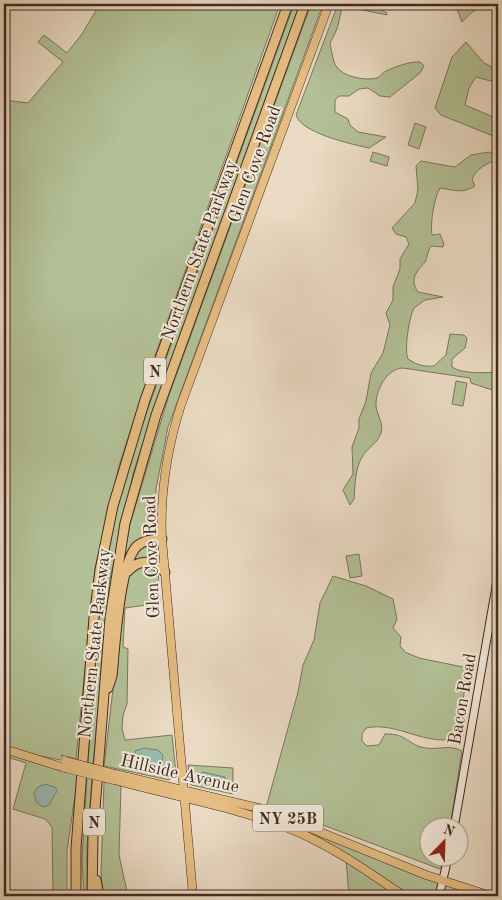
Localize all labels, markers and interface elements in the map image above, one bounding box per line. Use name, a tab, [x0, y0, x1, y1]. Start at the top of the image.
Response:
street label: Glen Cove Road	[225, 103, 284, 225]
street label: Northern State Parkway	[159, 157, 241, 343]
road number: N	[144, 358, 166, 384]
street label: Glen Cove Road	[141, 495, 163, 619]
street label: Northern State Parkway	[76, 547, 114, 739]
street label: Bacon Road	[446, 652, 480, 747]
street label: Hillside Avenue	[119, 752, 241, 796]
road number: NY 25B	[253, 804, 323, 831]
road number: N	[83, 809, 105, 836]
north arrow	[420, 818, 470, 868]
text: N	[441, 822, 457, 840]

